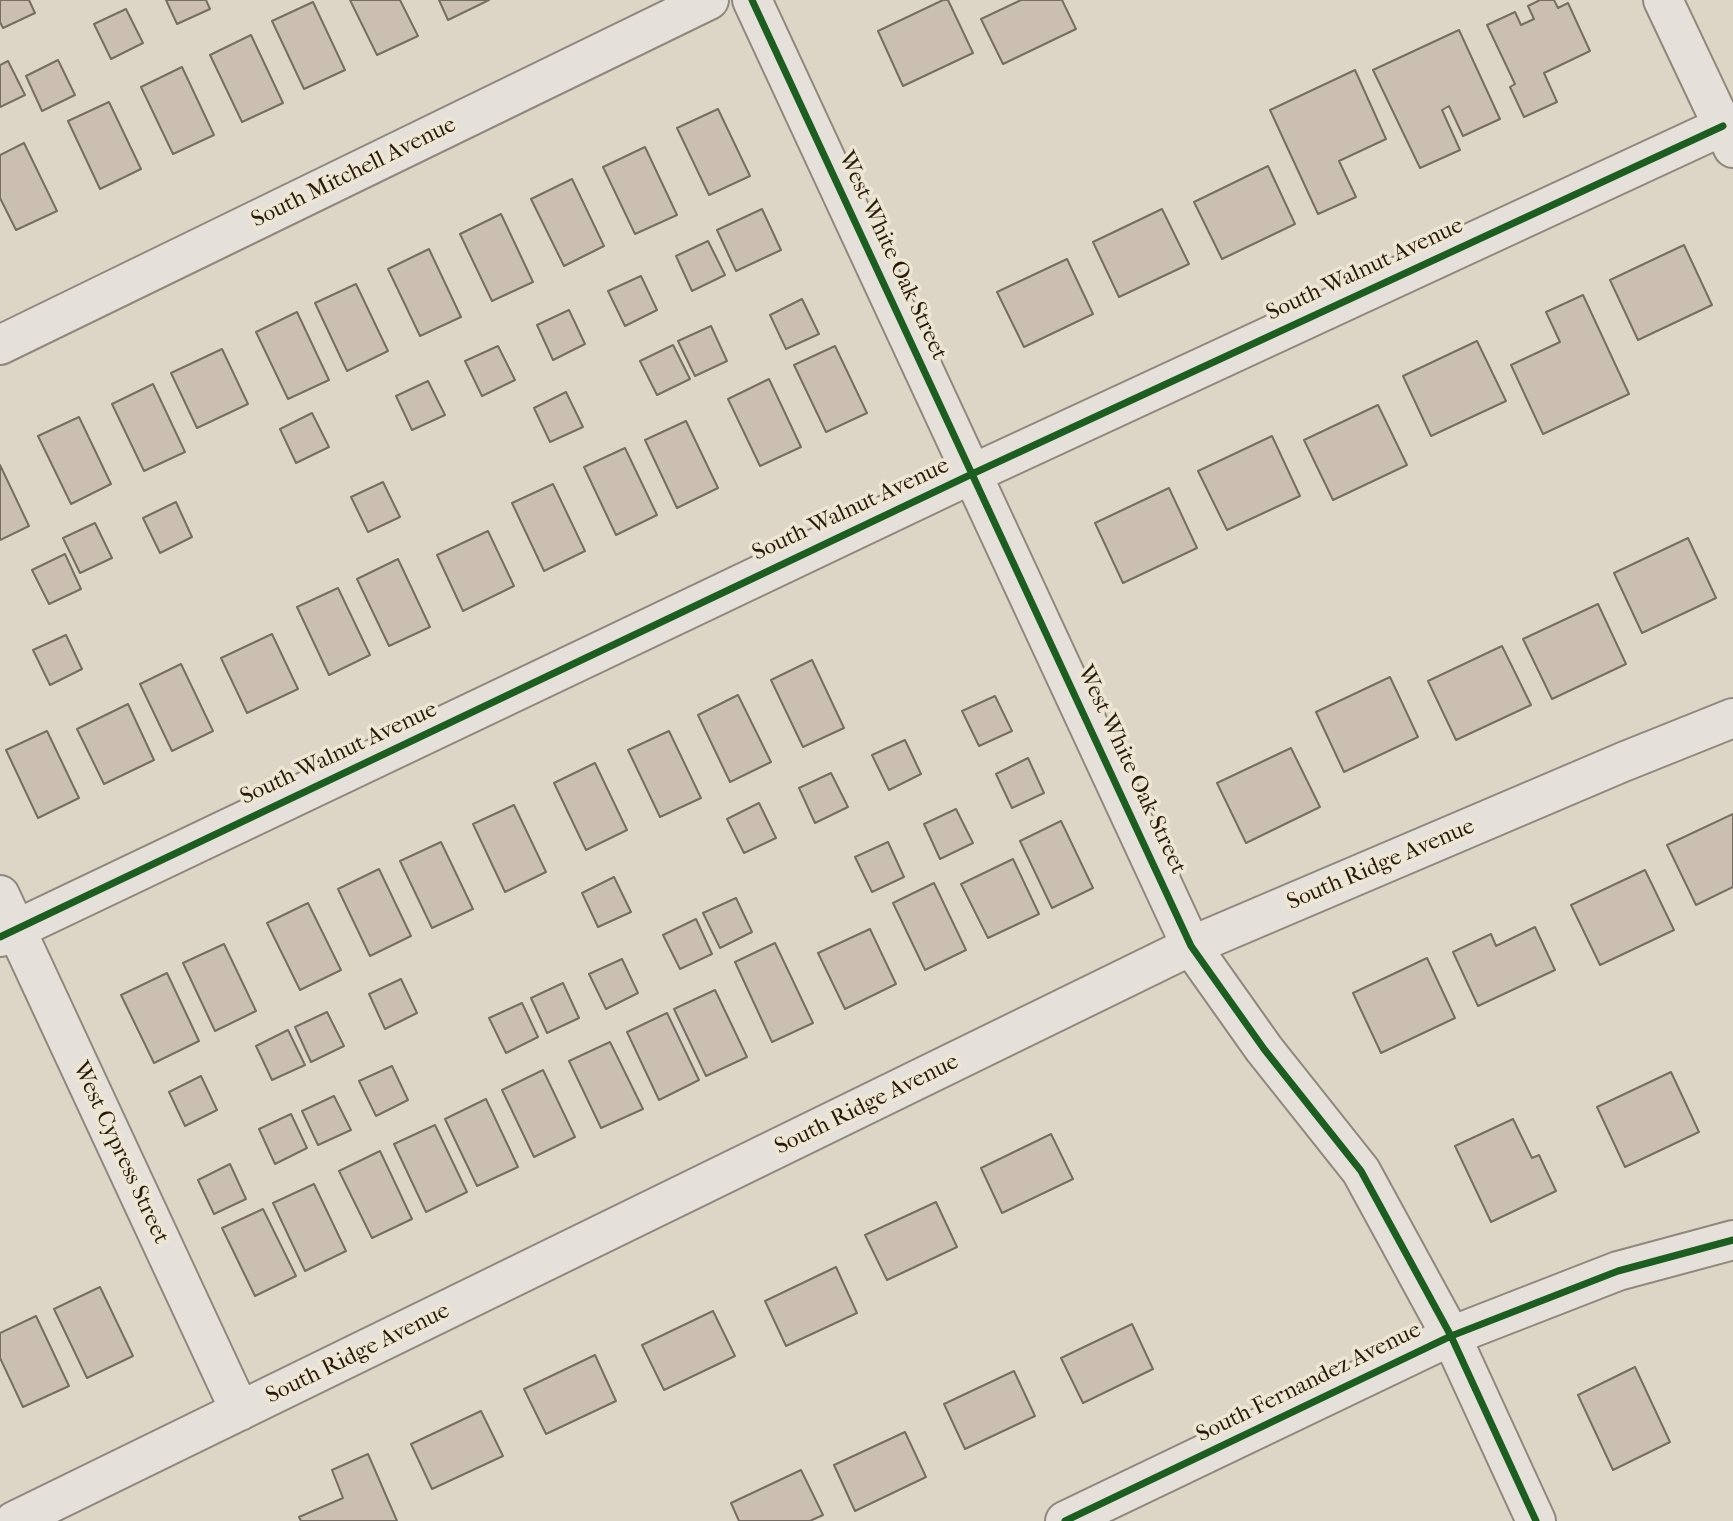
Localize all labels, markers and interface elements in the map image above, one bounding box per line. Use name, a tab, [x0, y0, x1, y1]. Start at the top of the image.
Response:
street label: South Mitchell Avenue	[247, 111, 461, 235]
street label: West White Oak Street	[832, 147, 952, 365]
street label: South Walnut Avenue	[1262, 212, 1468, 328]
street label: South Walnut Avenue	[748, 452, 954, 568]
street label: West White Oak Street	[1071, 661, 1191, 879]
street label: South Walnut Avenue	[236, 696, 442, 812]
street label: South Ridge Avenue	[1283, 813, 1479, 917]
street label: South Ridge Avenue	[771, 1049, 963, 1161]
street label: West Cypress Street	[66, 1058, 174, 1248]
street label: South Ridge Avenue	[262, 1298, 454, 1410]
street label: South Fernandez Avenue	[1192, 1317, 1426, 1449]

